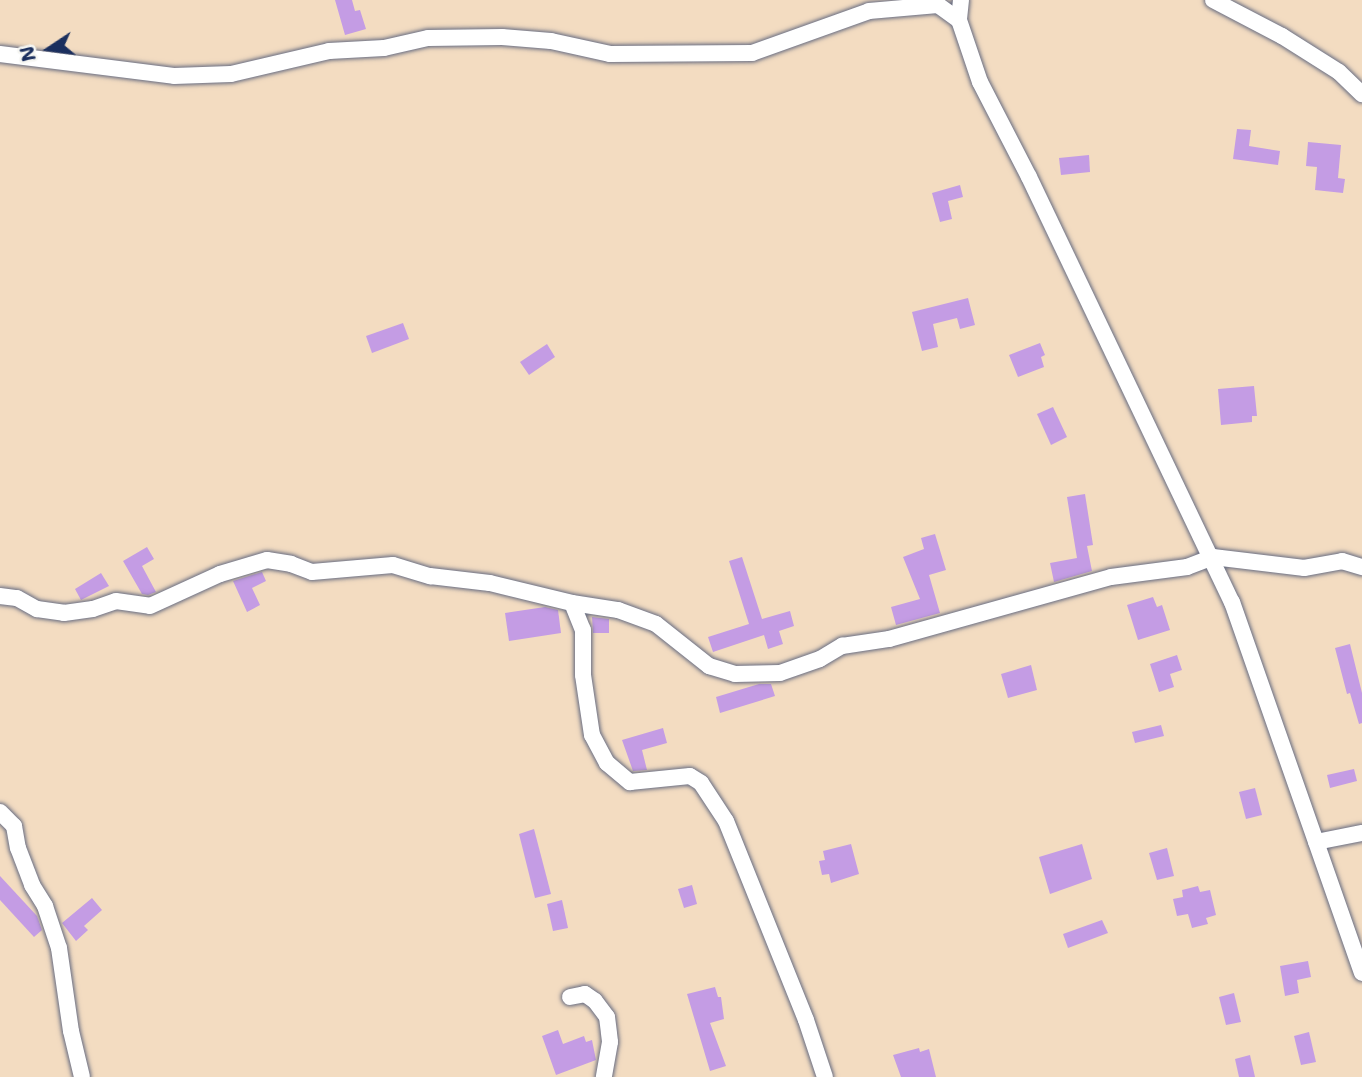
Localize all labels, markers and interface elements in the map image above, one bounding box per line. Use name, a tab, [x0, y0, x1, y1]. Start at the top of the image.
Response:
north arrow	[14, 14, 84, 84]
text: N	[14, 44, 42, 64]

